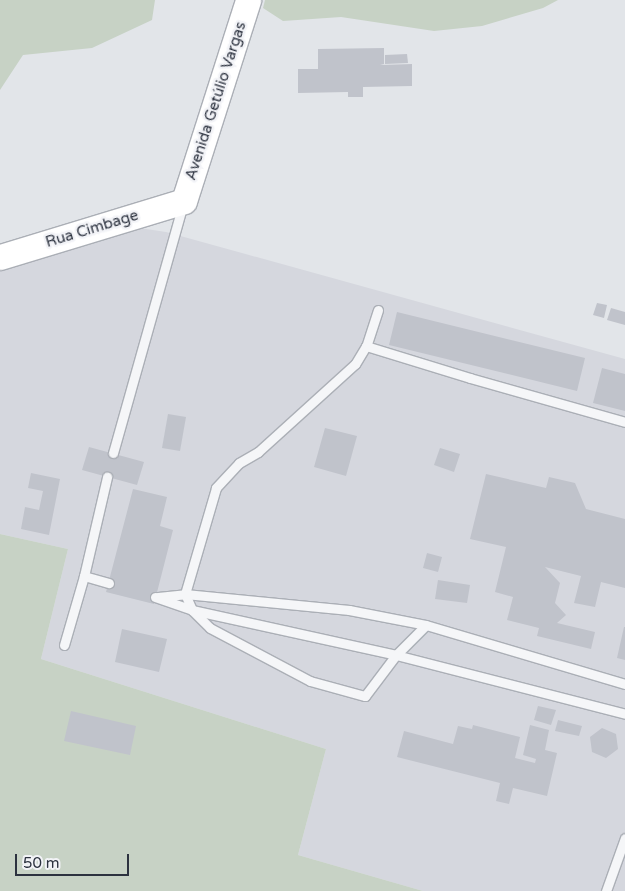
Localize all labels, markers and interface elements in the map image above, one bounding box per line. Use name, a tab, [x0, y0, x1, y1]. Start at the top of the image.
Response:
street label: Avenida Getúlio Vargas	[182, 20, 250, 182]
street label: Rua Cimbage	[44, 206, 140, 252]
scale bar	[18, 844, 131, 876]
text: 50 m	[23, 854, 60, 872]

